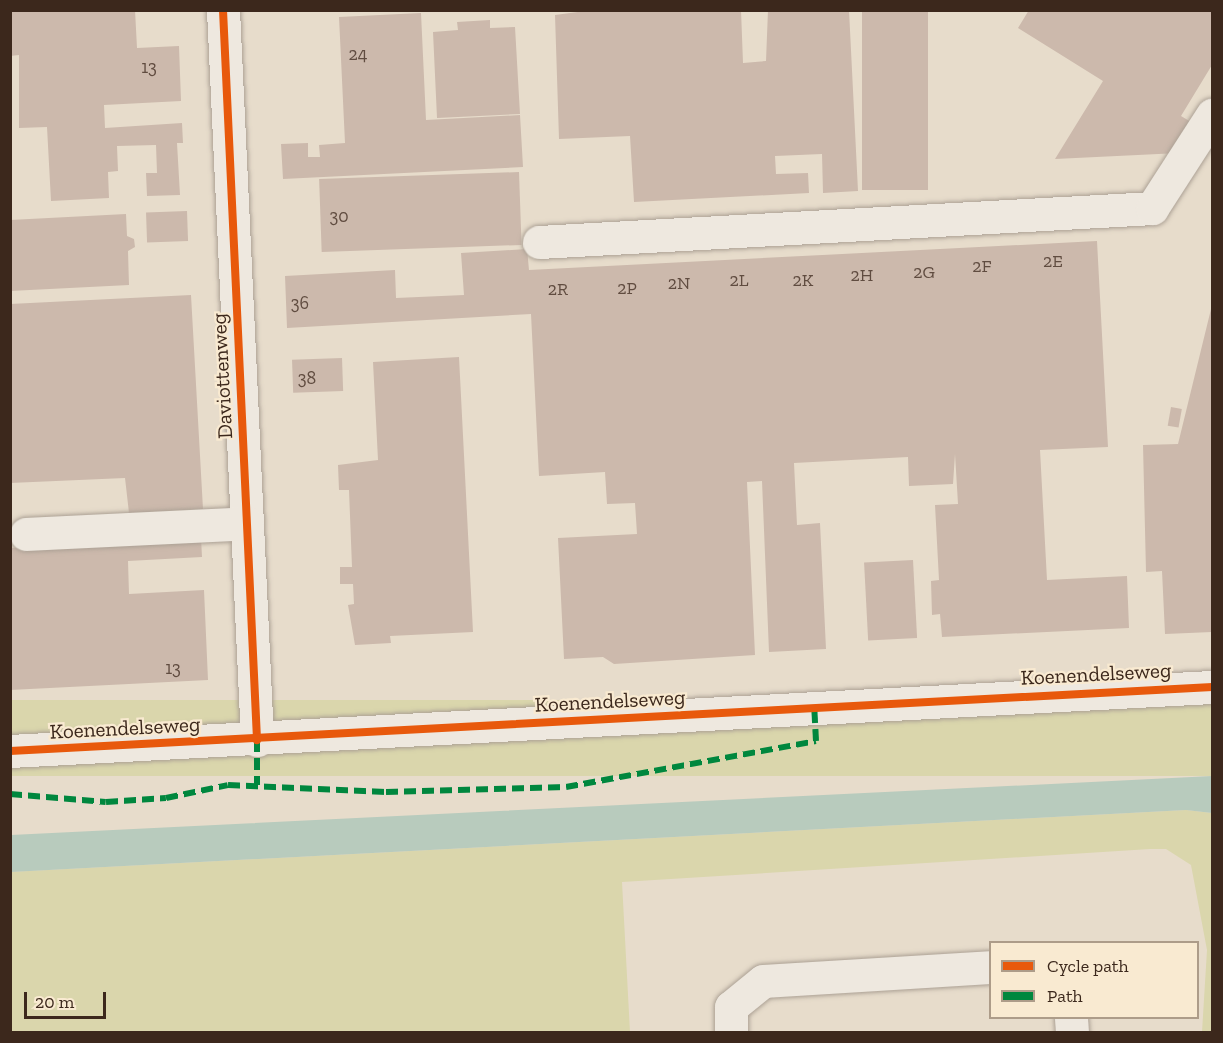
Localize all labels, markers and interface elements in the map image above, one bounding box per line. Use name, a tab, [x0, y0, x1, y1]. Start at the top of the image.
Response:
house number: 24	[349, 43, 367, 65]
house number: 13	[141, 56, 157, 78]
house number: 30	[329, 205, 349, 227]
house number: 2E	[1043, 250, 1063, 272]
house number: 2F	[972, 255, 992, 277]
house number: 2G	[913, 261, 935, 283]
house number: 2H	[851, 264, 873, 286]
house number: 2L	[729, 269, 749, 291]
house number: 2K	[793, 269, 813, 291]
house number: 2N	[668, 272, 690, 294]
house number: 2P	[617, 277, 637, 299]
house number: 2R	[548, 278, 568, 300]
house number: 36	[291, 292, 309, 314]
street label: Daviottenweg	[206, 312, 238, 440]
house number: 38	[298, 367, 316, 389]
house number: 13	[165, 657, 181, 679]
street label: Koenendelseweg	[1020, 657, 1172, 691]
street label: Koenendelseweg	[534, 684, 686, 718]
street label: Koenendelseweg	[49, 711, 201, 745]
legend	[989, 941, 1199, 1019]
text: Cycle path	[1047, 955, 1129, 977]
scale bar	[27, 980, 110, 1018]
text: Path	[1047, 985, 1083, 1007]
text: 20 m	[35, 991, 74, 1013]

